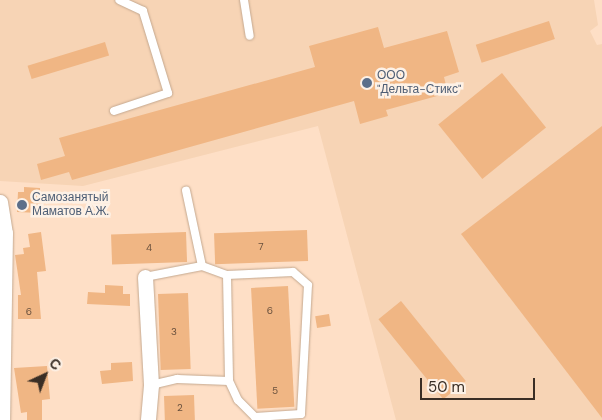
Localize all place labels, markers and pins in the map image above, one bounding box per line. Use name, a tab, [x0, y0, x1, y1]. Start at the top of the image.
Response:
place label: ООО "Дельта-Стикс"	[377, 69, 461, 97]
marker: ООО "Дельта-Стикс"	[361, 77, 373, 89]
place label: Самозанятый Маматов А.Ж.	[32, 191, 109, 219]
marker: Самозанятый Маматов А.Ж.	[16, 199, 28, 211]

